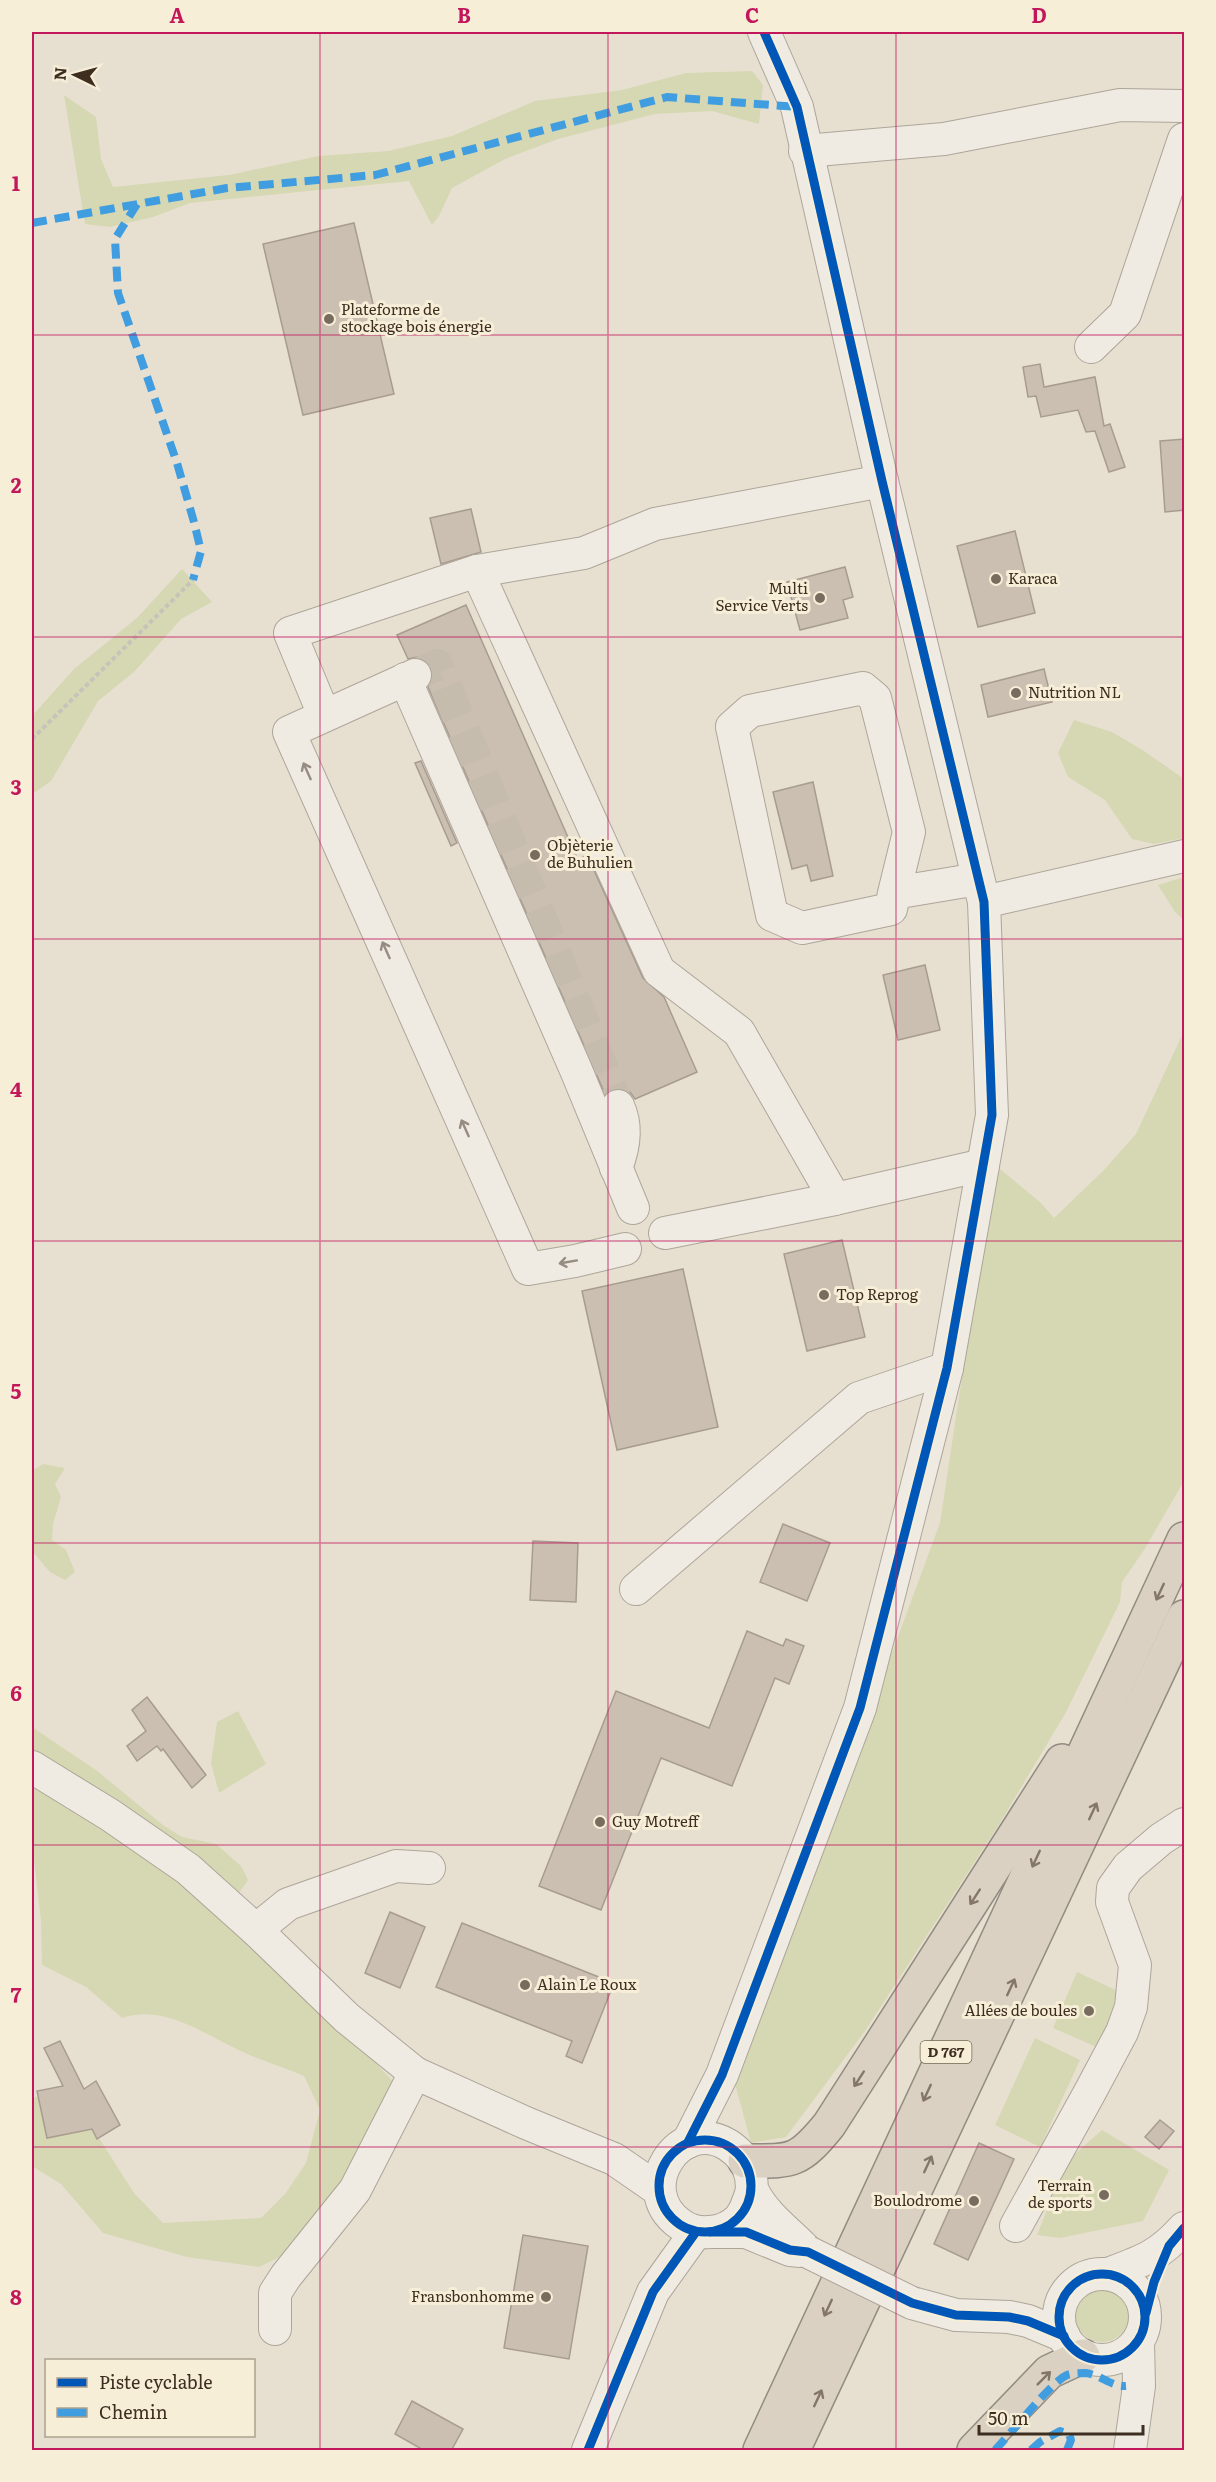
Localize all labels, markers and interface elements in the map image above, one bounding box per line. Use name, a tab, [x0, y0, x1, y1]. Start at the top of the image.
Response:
text: A	[169, 0, 185, 29]
text: B	[457, 0, 471, 29]
text: C	[745, 0, 759, 29]
text: D	[1031, 0, 1047, 29]
north arrow	[45, 45, 105, 105]
text: N	[47, 66, 72, 81]
text: 1	[12, 167, 20, 197]
place label: Plateforme de stockage bois énergie	[341, 297, 492, 337]
marker: Plateforme de stockage bois énergie	[322, 312, 336, 326]
text: 2	[11, 469, 22, 499]
place label: Karaca	[1008, 566, 1059, 589]
marker: Karaca	[989, 572, 1003, 586]
place label: Multi Service Verts	[715, 576, 808, 616]
marker: Multi Service Verts	[813, 591, 827, 605]
place label: Nutrition NL	[1028, 680, 1121, 703]
marker: Nutrition NL	[1009, 686, 1023, 700]
one-way arrow	[300, 763, 312, 781]
text: 3	[10, 771, 22, 801]
place label: Objèterie de Buhulien	[547, 833, 633, 873]
marker: Objèterie de Buhulien	[528, 848, 542, 862]
one-way arrow	[380, 941, 391, 959]
text: 4	[10, 1073, 22, 1103]
one-way arrow	[459, 1119, 470, 1137]
one-way arrow	[559, 1257, 578, 1268]
place label: Top Reprog	[836, 1282, 919, 1305]
marker: Top Reprog	[817, 1288, 831, 1302]
text: 5	[11, 1375, 22, 1405]
one-way arrow	[1154, 1582, 1165, 1600]
text: 6	[10, 1677, 22, 1707]
one-way arrow	[1088, 1802, 1100, 1820]
place label: Guy Motreff	[612, 1809, 700, 1832]
marker: Guy Motreff	[593, 1815, 607, 1829]
one-way arrow	[1030, 1850, 1041, 1868]
one-way arrow	[969, 1889, 981, 1905]
place label: Alain Le Roux	[537, 1972, 637, 1995]
marker: Alain Le Roux	[518, 1978, 532, 1992]
text: 7	[11, 1979, 22, 2009]
one-way arrow	[1005, 1979, 1017, 1997]
place label: Allées de boules	[965, 1998, 1077, 2021]
marker: Allées de boules	[1082, 2004, 1096, 2018]
road number: D 767	[920, 2041, 972, 2063]
one-way arrow	[852, 2070, 864, 2087]
one-way arrow	[921, 2084, 933, 2102]
one-way arrow	[922, 2155, 934, 2173]
place label: Terrain de sports	[1028, 2173, 1092, 2213]
place label: Boulodrome	[873, 2188, 962, 2211]
marker: Terrain de sports	[1097, 2188, 1111, 2202]
marker: Boulodrome	[967, 2194, 981, 2208]
text: 8	[10, 2281, 22, 2311]
place label: Fransbonhomme	[411, 2284, 534, 2307]
marker: Fransbonhomme	[539, 2290, 553, 2304]
one-way arrow	[821, 2299, 833, 2317]
legend	[45, 2359, 255, 2437]
text: Piste cyclable	[99, 2368, 213, 2395]
one-way arrow	[1037, 2371, 1052, 2386]
one-way arrow	[813, 2389, 825, 2407]
text: Chemin	[99, 2398, 168, 2425]
scale bar	[979, 2398, 1142, 2436]
text: 50 m	[988, 2404, 1029, 2431]

